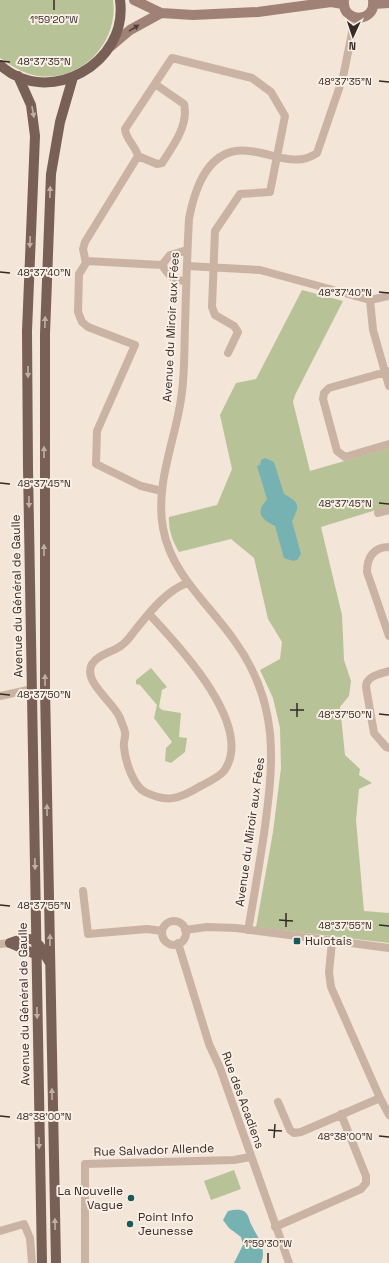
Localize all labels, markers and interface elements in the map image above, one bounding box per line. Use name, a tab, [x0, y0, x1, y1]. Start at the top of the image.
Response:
text: 1°59'20"W	[30, 13, 78, 26]
north arrow	[333, 16, 373, 56]
one-way arrow	[129, 24, 139, 32]
text: N	[348, 39, 357, 53]
text: 48°37'35"N	[17, 55, 71, 68]
text: 48°37'35"N	[318, 75, 372, 88]
one-way arrow	[30, 106, 36, 118]
one-way arrow	[47, 185, 53, 198]
one-way arrow	[27, 236, 34, 248]
street label: Avenue du Miroir aux Fées	[159, 251, 183, 403]
text: 48°37'40"N	[17, 266, 71, 279]
text: 48°37'40"N	[318, 286, 372, 299]
one-way arrow	[42, 315, 48, 328]
one-way arrow	[25, 366, 31, 379]
one-way arrow	[41, 445, 47, 458]
text: 48°37'45"N	[17, 477, 71, 490]
one-way arrow	[25, 496, 32, 508]
text: 48°37'45"N	[318, 497, 372, 510]
street label: Avenue du Général de Gaulle	[8, 514, 26, 678]
one-way arrow	[41, 543, 47, 556]
one-way arrow	[42, 673, 48, 686]
text: 48°37'50"N	[17, 688, 71, 701]
text: 48°37'50"N	[318, 708, 372, 721]
street label: Avenue du Miroir aux Fées	[232, 756, 268, 908]
one-way arrow	[44, 804, 51, 816]
one-way arrow	[31, 858, 38, 870]
text: 48°37'55"N	[17, 899, 71, 912]
text: 48°37'55"N	[318, 919, 372, 932]
street label: Avenue du Général de Gaulle	[15, 922, 33, 1086]
one-way arrow	[47, 933, 53, 946]
place label: Hulotais	[305, 933, 352, 949]
marker: Hulotais	[292, 936, 302, 946]
one-way arrow	[33, 1007, 40, 1019]
street label: Rue des Acadiens	[218, 1049, 268, 1151]
one-way arrow	[49, 1087, 55, 1100]
text: 48°38'00"N	[17, 1110, 71, 1123]
text: 48°38'00"N	[318, 1130, 372, 1143]
one-way arrow	[36, 1137, 42, 1150]
street label: Rue Salvador Allende	[93, 1140, 215, 1160]
place label: La Nouvelle Vague	[57, 1183, 123, 1213]
marker: La Nouvelle Vague	[126, 1193, 136, 1203]
place label: Point Info Jeunesse	[138, 1209, 194, 1239]
one-way arrow	[52, 1218, 59, 1230]
marker: Point Info Jeunesse	[125, 1219, 135, 1229]
text: 1°59'30"W	[244, 1237, 292, 1250]

